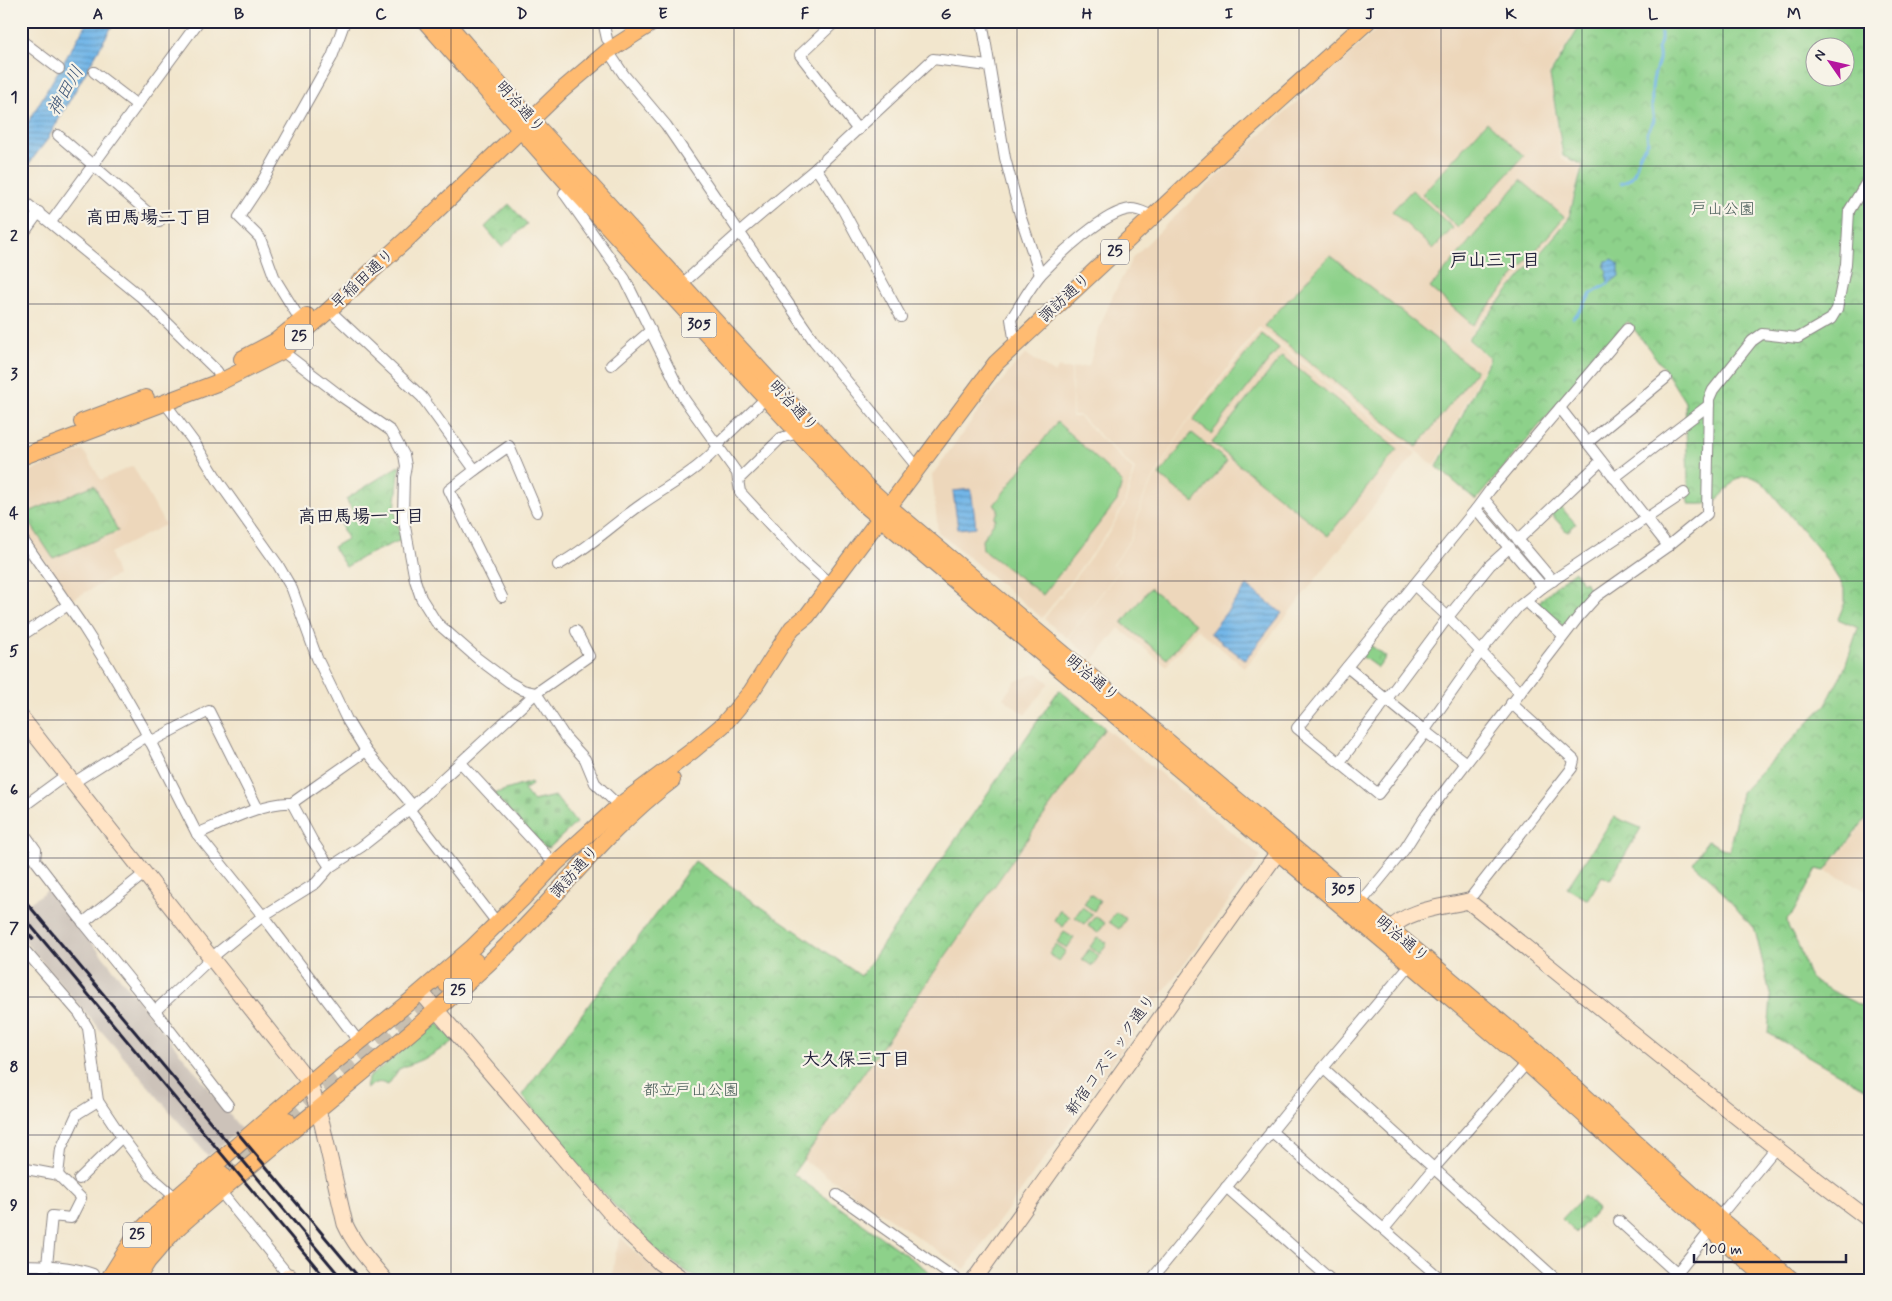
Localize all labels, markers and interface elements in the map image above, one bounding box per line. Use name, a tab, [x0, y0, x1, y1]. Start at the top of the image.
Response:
text: A	[93, 4, 103, 25]
text: B	[234, 4, 244, 25]
text: C	[375, 4, 387, 25]
text: D	[516, 4, 528, 25]
text: E	[658, 4, 668, 25]
text: F	[801, 4, 810, 25]
text: G	[941, 4, 952, 25]
text: H	[1082, 4, 1093, 25]
text: I	[1225, 4, 1234, 25]
text: J	[1365, 4, 1375, 25]
text: K	[1505, 4, 1517, 25]
text: L	[1648, 4, 1659, 25]
text: M	[1787, 4, 1801, 25]
north arrow	[1804, 38, 1854, 88]
text: N	[1810, 46, 1830, 64]
water label: 神田川	[42, 62, 90, 120]
street label: 明治通り	[491, 76, 549, 138]
text: 1	[10, 87, 18, 108]
park label: 戸山公園	[1691, 199, 1755, 220]
district label: 高田馬場二丁目	[86, 206, 212, 230]
text: 2	[10, 226, 18, 247]
road number: 25	[1101, 240, 1129, 264]
street label: 早稲田通り	[327, 244, 399, 314]
district label: 戸山三丁目	[1450, 249, 1540, 273]
street label: 諏訪通り	[1034, 268, 1096, 328]
road number: 305	[682, 312, 716, 338]
road number: 25	[285, 324, 313, 350]
text: 3	[10, 364, 18, 385]
street label: 明治通り	[763, 375, 823, 437]
text: 4	[9, 503, 19, 524]
district label: 高田馬場一丁目	[298, 505, 424, 529]
text: 5	[9, 641, 19, 662]
street label: 明治通り	[1061, 649, 1123, 707]
text: 6	[10, 780, 18, 801]
street label: 諏訪通り	[546, 841, 604, 903]
road number: 305	[1326, 878, 1360, 902]
street label: 明治通り	[1371, 910, 1433, 968]
text: 7	[9, 918, 19, 939]
road number: 25	[444, 978, 472, 1004]
street label: 新宿コズミック通り	[1061, 990, 1161, 1120]
district label: 大久保三丁目	[802, 1048, 910, 1072]
text: 8	[9, 1057, 19, 1078]
park label: 都立戸山公園	[643, 1080, 739, 1101]
text: 9	[10, 1195, 18, 1216]
road number: 25	[123, 1222, 151, 1248]
scale bar	[1694, 1231, 1847, 1263]
text: 100 m	[1702, 1240, 1742, 1260]

